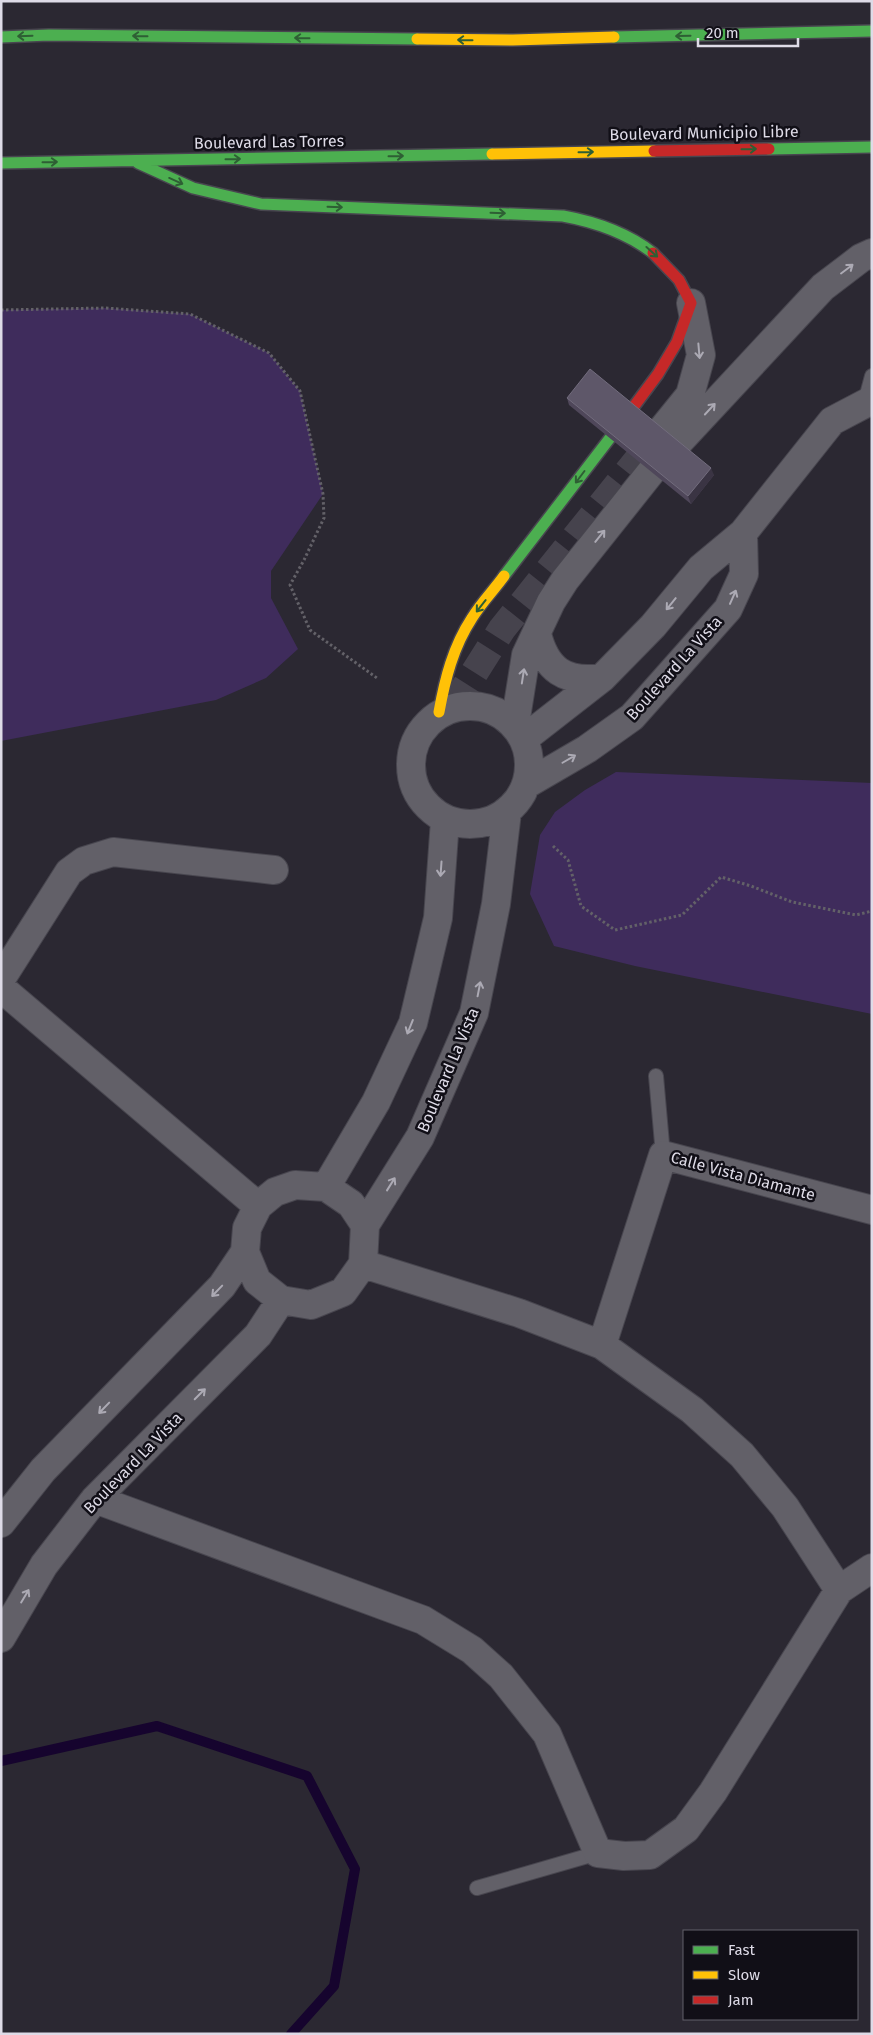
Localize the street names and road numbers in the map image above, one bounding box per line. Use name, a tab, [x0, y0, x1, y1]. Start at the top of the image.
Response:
street label: Boulevard Municipio Libre	[609, 122, 799, 144]
street label: Boulevard Las Torres	[194, 131, 344, 153]
street label: Boulevard La Vista	[622, 612, 726, 724]
street label: Boulevard La Vista	[413, 1005, 483, 1135]
street label: Calle Vista Diamante	[669, 1148, 817, 1204]
street label: Boulevard La Vista	[80, 1408, 186, 1518]

